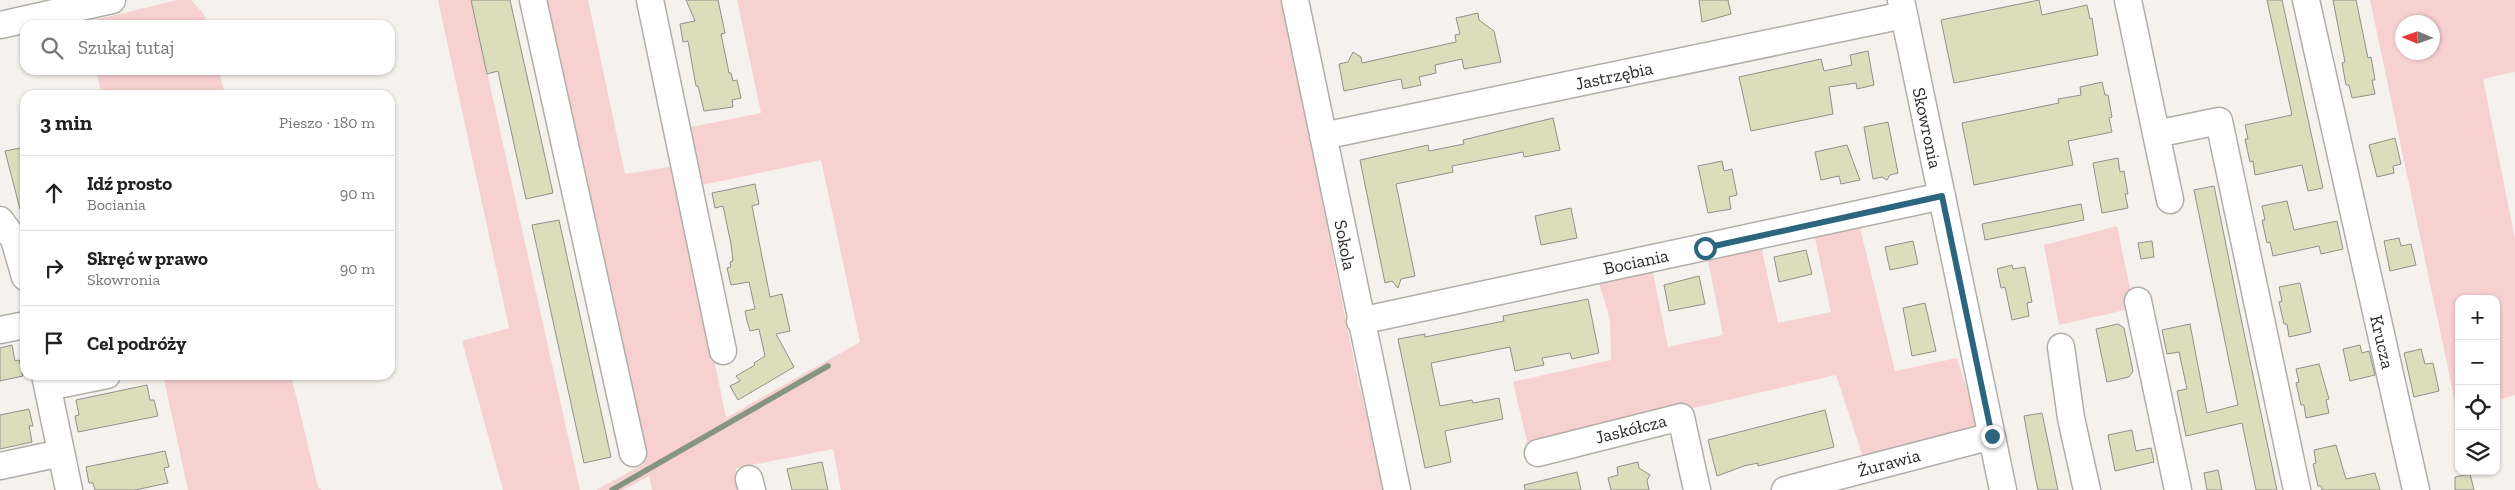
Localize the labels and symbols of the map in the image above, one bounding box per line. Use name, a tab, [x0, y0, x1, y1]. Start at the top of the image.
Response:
north arrow	[2395, 15, 2440, 60]
street label: Jastrzębia	[1573, 57, 1655, 95]
street label: Skowronia	[1908, 85, 1946, 171]
street label: Sokola	[1329, 218, 1361, 272]
route start	[1694, 237, 1717, 260]
street label: Bociania	[1601, 244, 1671, 280]
street label: Krucza	[2365, 313, 2399, 371]
street label: Jaskółcza	[1593, 409, 1669, 448]
route end	[1981, 425, 2004, 448]
street label: Żurawia	[1855, 444, 1923, 482]

